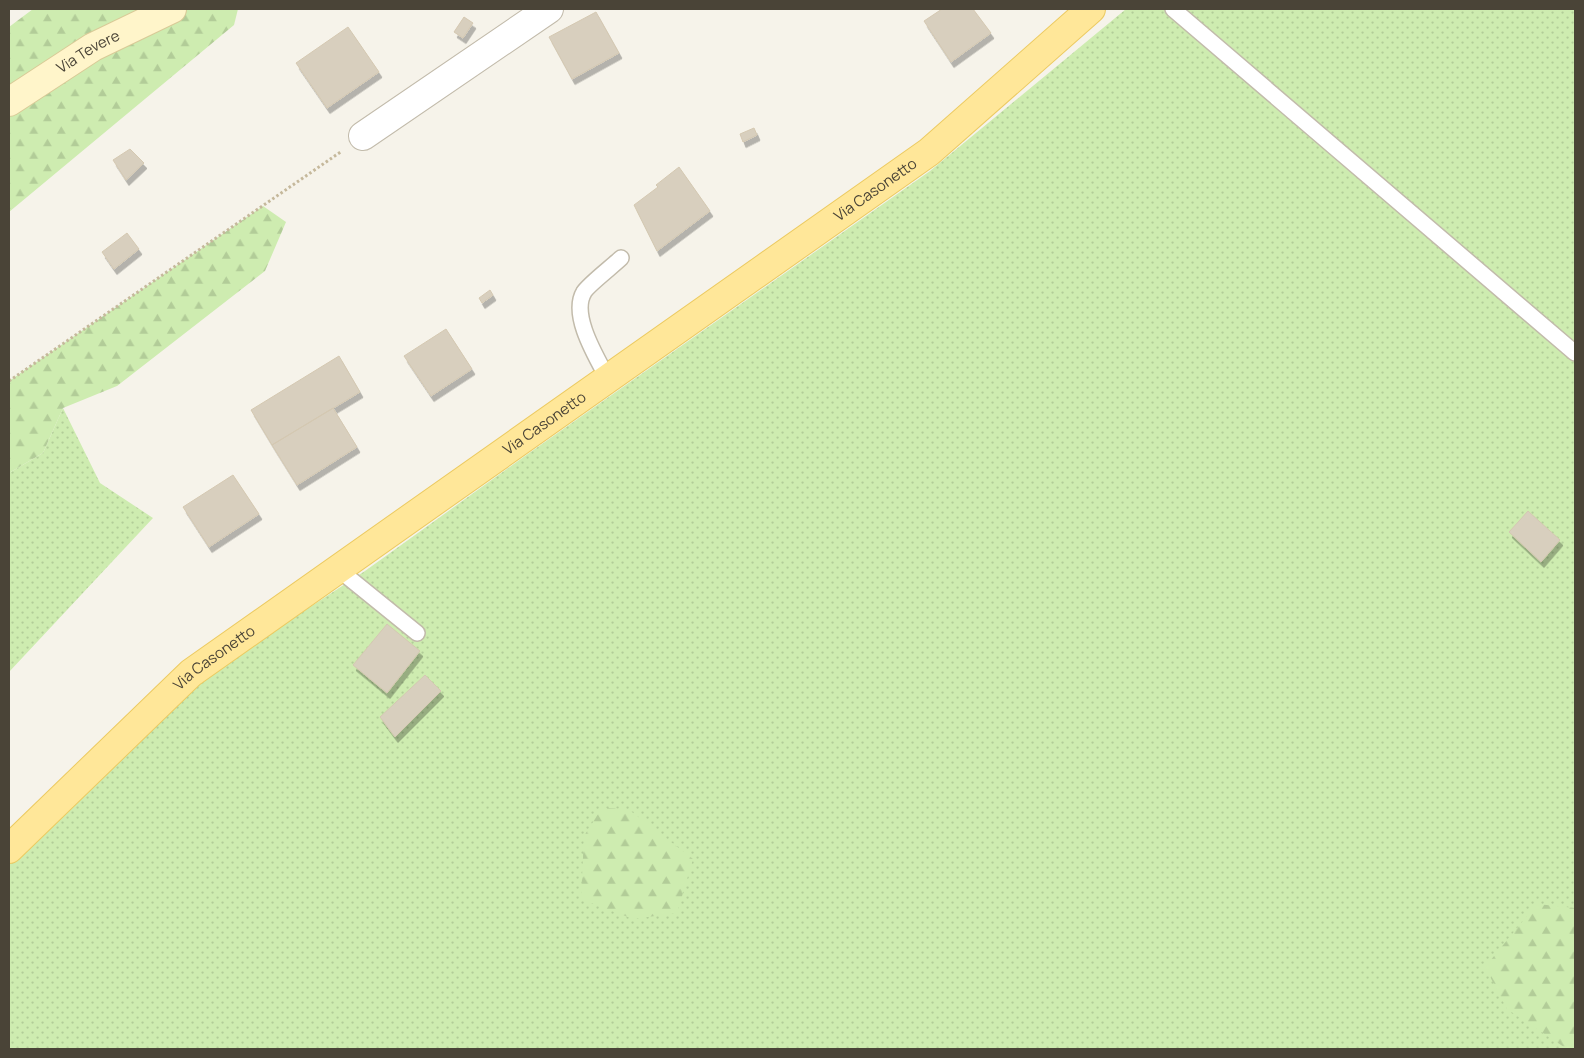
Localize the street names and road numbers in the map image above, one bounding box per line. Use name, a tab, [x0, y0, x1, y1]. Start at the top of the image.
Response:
street label: Via Tevere	[52, 25, 123, 78]
street label: Via Casonetto	[829, 153, 921, 226]
street label: Via Casonetto	[499, 386, 590, 460]
street label: Via Casonetto	[168, 620, 259, 695]

